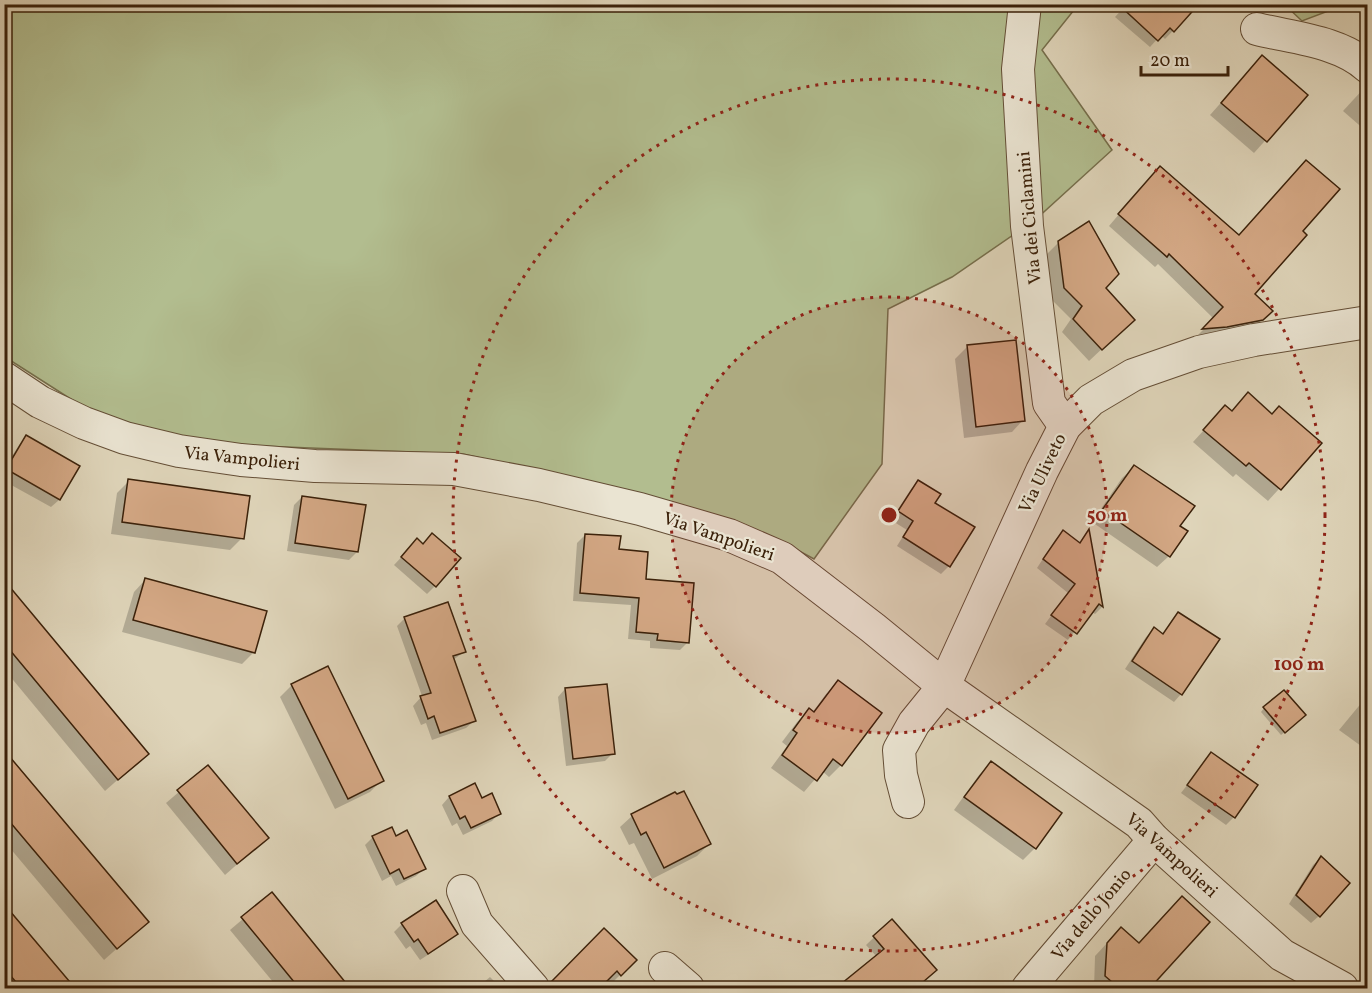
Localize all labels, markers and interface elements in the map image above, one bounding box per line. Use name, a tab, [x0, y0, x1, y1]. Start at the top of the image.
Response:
scale bar	[1141, 39, 1228, 77]
text: 20 m	[1150, 49, 1190, 74]
street label: Via dei Ciclamini	[1012, 150, 1049, 286]
street label: Via Uliveto	[1013, 430, 1073, 518]
street label: Via Vampolieri	[183, 441, 301, 478]
text: 50 m	[1087, 504, 1127, 529]
centre of rings	[879, 505, 899, 525]
street label: Via Vampolieri	[659, 507, 778, 568]
text: 100 m	[1274, 653, 1324, 678]
street label: Via Vampolieri	[1119, 808, 1223, 904]
street label: Via dello Jonio	[1046, 864, 1138, 966]

